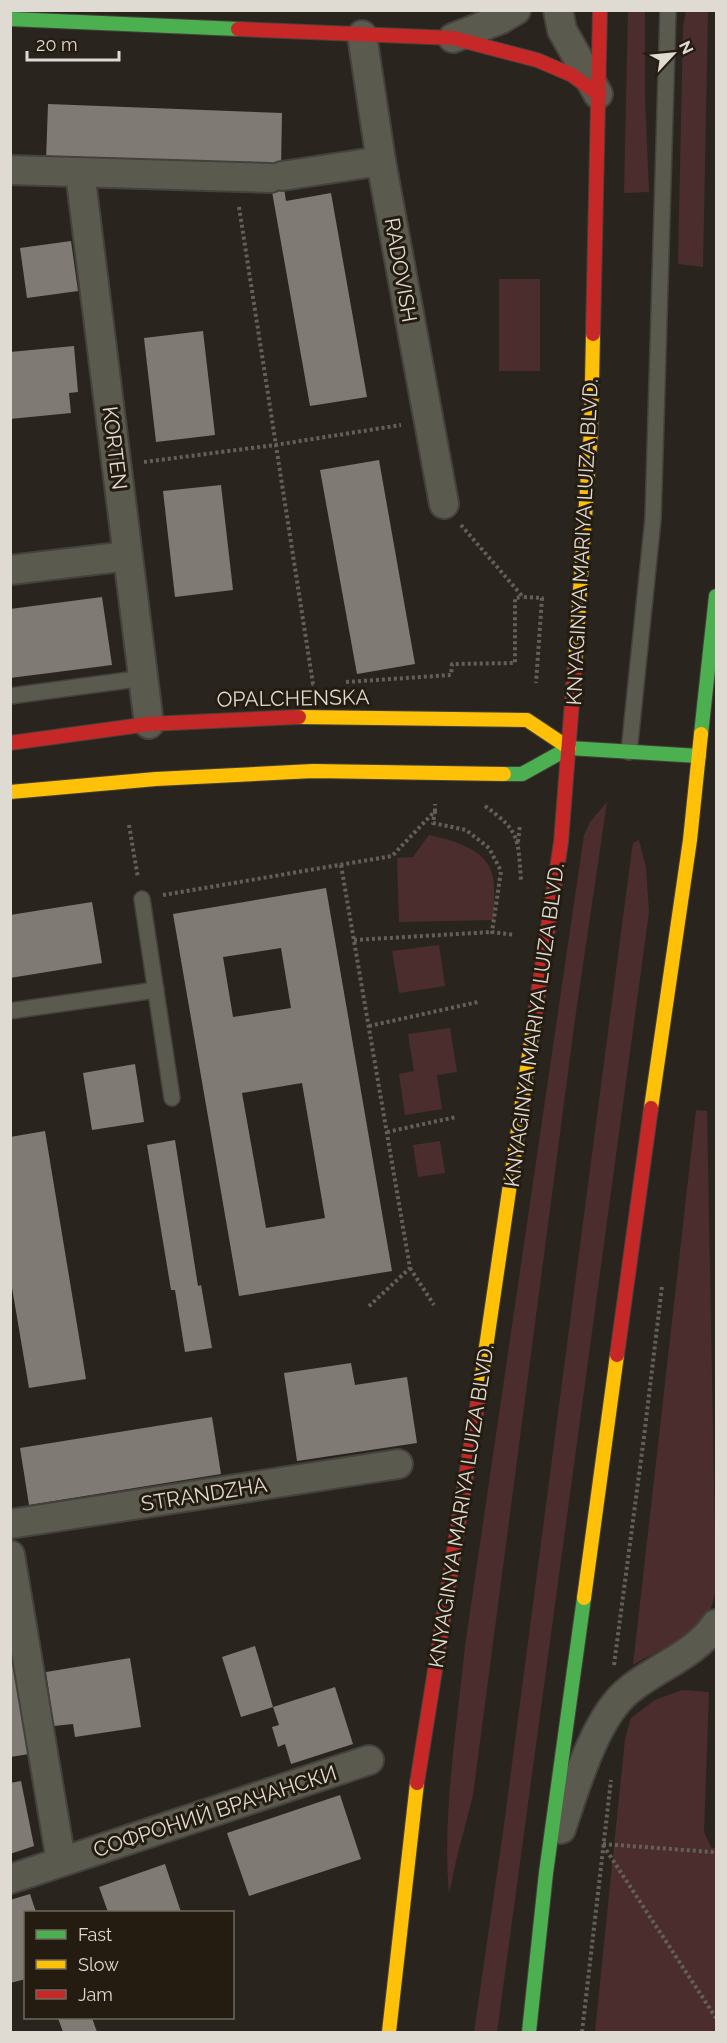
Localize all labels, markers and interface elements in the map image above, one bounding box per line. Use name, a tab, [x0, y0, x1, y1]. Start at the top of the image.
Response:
scale bar	[27, 24, 118, 62]
north arrow	[643, 24, 703, 84]
text: 20 m	[36, 34, 78, 55]
text: N	[675, 38, 697, 57]
street label: RADOVISH	[380, 216, 422, 324]
street label: KNYAGINYA MARIYA LUIZA BLVD.	[561, 378, 603, 706]
street label: KORTEN	[97, 405, 133, 491]
street label: OPALCHENSKA	[216, 684, 370, 712]
street label: KNYAGINYA MARIYA LUIZA BLVD.	[499, 861, 569, 1189]
street label: KNYAGINYA MARIYA LUIZA BLVD.	[423, 1343, 499, 1669]
street label: STRANDZHA	[139, 1472, 269, 1516]
street label: СОФРОНИЙ ВРАЧАНСКИ	[90, 1760, 340, 1862]
legend	[24, 1911, 234, 2019]
text: Fast	[78, 1924, 112, 1945]
text: Slow	[78, 1954, 119, 1975]
text: Jam	[78, 1984, 113, 2005]

